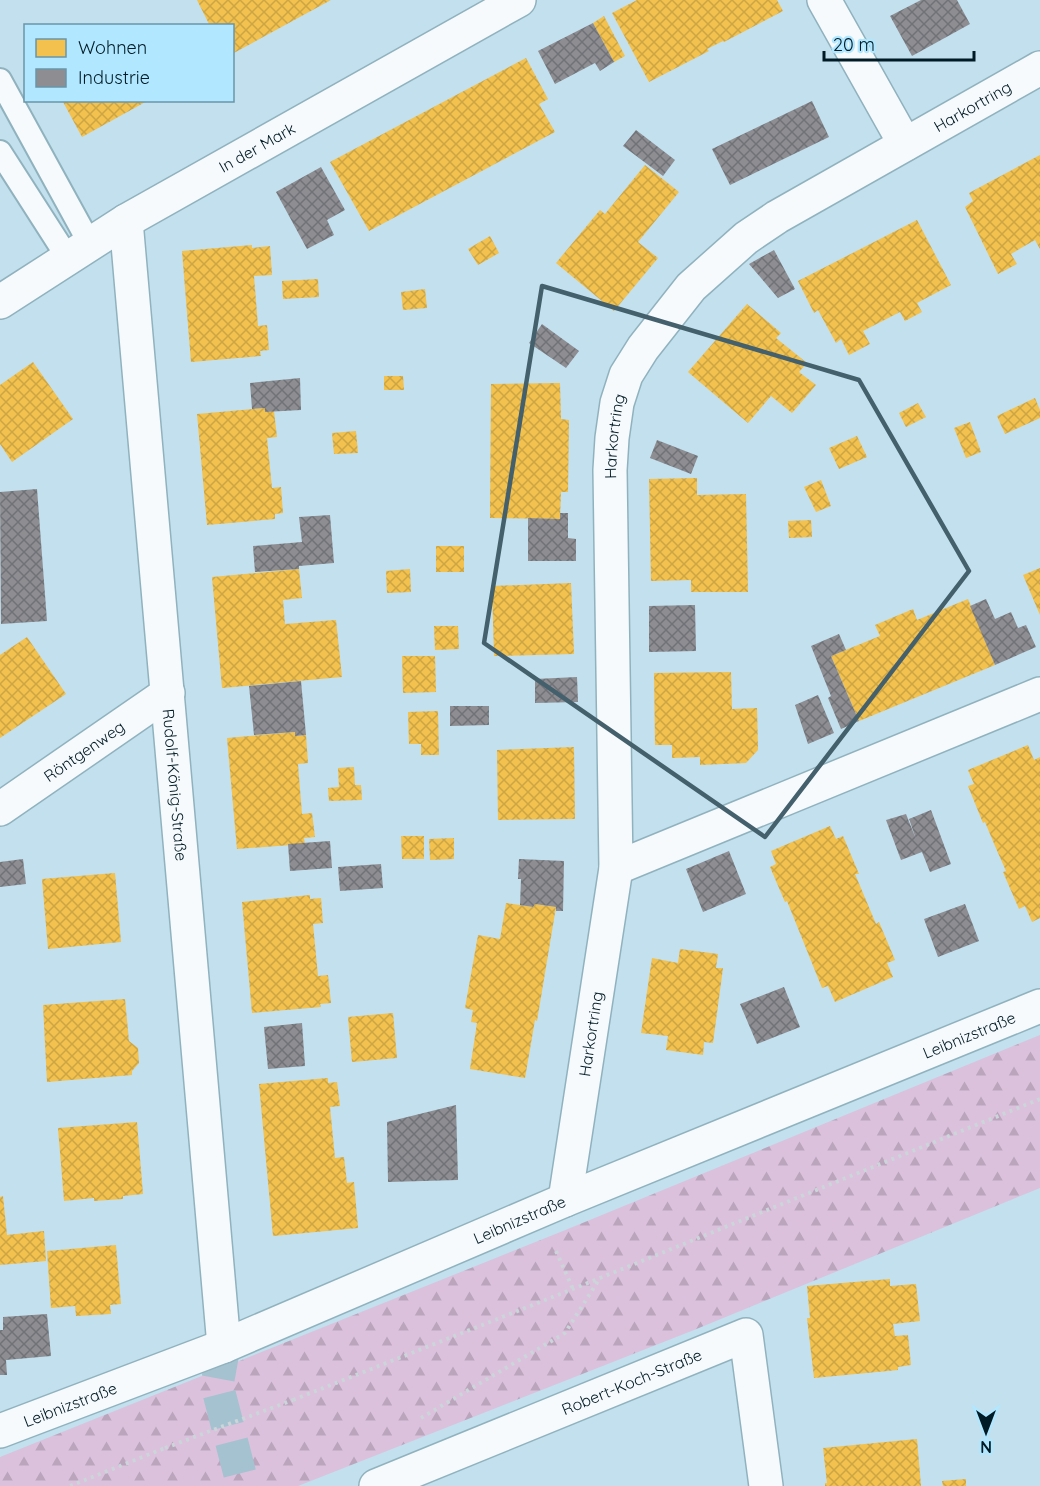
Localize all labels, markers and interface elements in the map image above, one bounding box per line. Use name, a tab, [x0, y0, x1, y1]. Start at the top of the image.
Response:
legend	[24, 24, 234, 102]
scale bar	[824, 24, 974, 62]
text: 20 m	[833, 33, 875, 56]
text: Wohnen	[78, 36, 147, 59]
text: Industrie	[78, 66, 150, 89]
street label: Harkortring	[930, 76, 1015, 136]
street label: In der Mark	[215, 118, 299, 177]
street label: Harkortring	[600, 391, 629, 479]
street label: Rudolf-König-Straße	[159, 708, 192, 862]
street label: Röntgenweg	[40, 716, 128, 786]
street label: Harkortring	[574, 990, 607, 1078]
street label: Leibnizstraße	[920, 1007, 1018, 1063]
street label: Leibnizstraße	[470, 1191, 569, 1248]
street label: Robert-Koch-Straße	[559, 1344, 705, 1419]
street label: Leibnizstraße	[21, 1378, 120, 1431]
north arrow	[956, 1402, 1016, 1462]
text: N	[980, 1437, 992, 1457]

